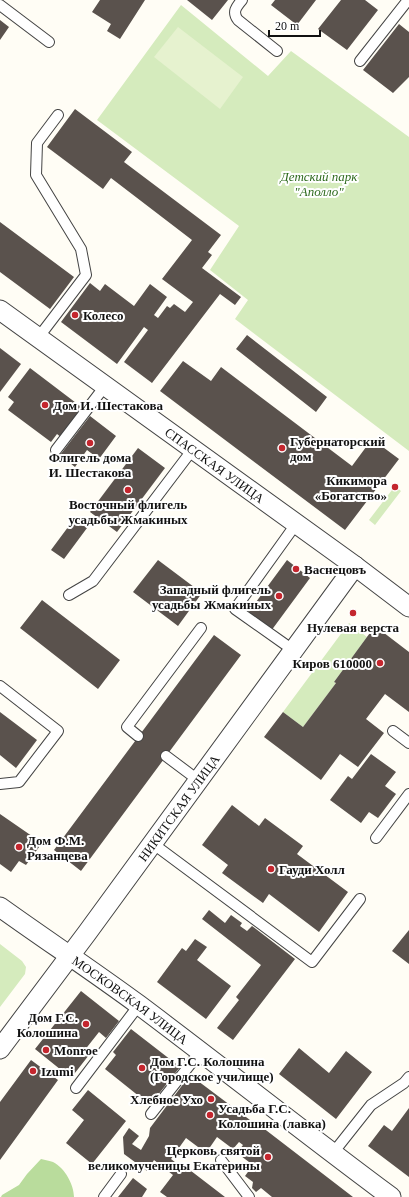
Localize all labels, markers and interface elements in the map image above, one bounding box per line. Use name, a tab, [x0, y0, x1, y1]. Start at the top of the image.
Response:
scale bar	[269, 12, 320, 38]
text: 20 m	[275, 19, 300, 33]
park label: Детский парк "Аполло"	[279, 169, 358, 199]
place label: Колесо	[83, 308, 124, 323]
marker: Колесо	[70, 310, 80, 320]
place label: Дом И. Шестакова	[53, 398, 163, 413]
marker: Дом И. Шестакова	[40, 400, 50, 410]
street label: СПАССКАЯ УЛИЦА	[162, 425, 268, 507]
place label: Губернаторский дом	[290, 434, 386, 464]
marker: Флигель дома И. Шестакова	[85, 438, 95, 448]
marker: Губернаторский дом	[277, 443, 287, 453]
place label: Флигель дома И. Шестакова	[49, 450, 132, 480]
place label: Кикимора «Богатство»	[315, 473, 387, 503]
marker: Кикимора «Богатство»	[390, 482, 400, 492]
marker: Восточный флигель усадьбы Жмакиных	[123, 485, 133, 495]
place label: Восточный флигель усадьбы Жмакиных	[68, 497, 188, 527]
place label: Васнецовъ	[304, 562, 367, 577]
marker: Васнецовъ	[291, 564, 301, 574]
place label: Западный флигель усадьбы Жмакиных	[152, 582, 271, 612]
marker: Западный флигель усадьбы Жмакиных	[274, 591, 284, 601]
marker: Нулевая верста	[348, 608, 358, 618]
place label: Нулевая верста	[307, 620, 399, 635]
place label: Киров 610000	[292, 656, 372, 671]
marker: Киров 610000	[375, 658, 385, 668]
street label: НИКИТСКАЯ УЛИЦА	[135, 751, 223, 864]
place label: Дом Ф.М. Рязанцева	[27, 833, 88, 863]
marker: Дом Ф.М. Рязанцева	[14, 842, 24, 852]
place label: Гауди Холл	[279, 862, 345, 877]
marker: Гауди Холл	[266, 864, 276, 874]
street label: МОСКОВСКАЯ УЛИЦА	[69, 953, 191, 1048]
place label: Дом Г.С. Колошина	[17, 1010, 78, 1040]
marker: Дом Г.С. Колошина	[81, 1019, 91, 1029]
place label: Monroe	[54, 1043, 98, 1058]
marker: Monroe	[41, 1045, 51, 1055]
place label: Дом Г.С. Колошина (Городское училище)	[150, 1054, 274, 1084]
marker: Дом Г.С. Колошина (Городское училище)	[137, 1063, 147, 1073]
place label: Izumi	[41, 1064, 74, 1079]
marker: Izumi	[28, 1066, 38, 1076]
place label: Хлебное Ухо	[130, 1092, 203, 1107]
marker: Хлебное Ухо	[206, 1094, 216, 1104]
place label: Усадьба Г.С. Колошина (лавка)	[218, 1101, 326, 1131]
marker: Усадьба Г.С. Колошина (лавка)	[205, 1110, 215, 1120]
place label: Церковь святой великомученицы Екатерины	[88, 1143, 261, 1173]
marker: Церковь святой великомученицы Екатерины	[263, 1152, 273, 1162]

